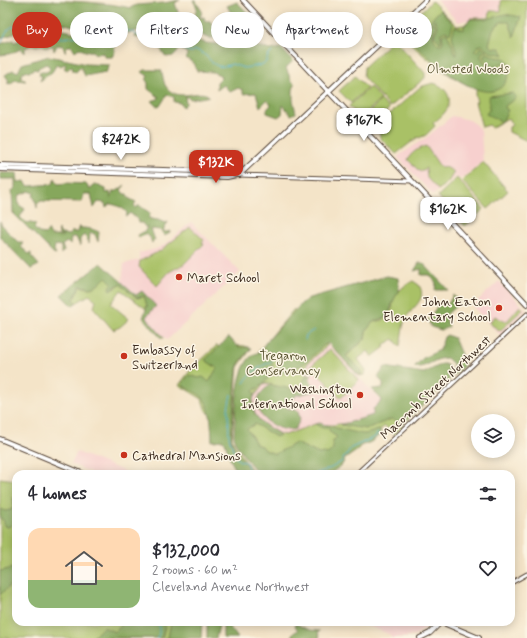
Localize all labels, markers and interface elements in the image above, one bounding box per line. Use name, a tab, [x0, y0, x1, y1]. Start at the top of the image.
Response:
chip: Buy	[12, 12, 62, 48]
chip: Rent	[70, 12, 128, 48]
chip: Filters	[136, 12, 203, 48]
chip: New	[211, 12, 264, 48]
chip: Apartment	[272, 12, 363, 48]
chip: House	[371, 12, 432, 48]
park label: Olmsted Woods	[427, 61, 510, 78]
pin: $167K	[336, 108, 392, 142]
text: $167K	[345, 112, 383, 129]
pin: $242K	[93, 127, 149, 161]
text: $242K	[102, 131, 140, 148]
pin: $132K	[188, 150, 244, 184]
text: $132K	[198, 154, 234, 171]
pin: $162K	[420, 197, 476, 231]
text: $162K	[429, 201, 467, 218]
place label: Maret School	[187, 270, 260, 287]
marker: Maret School	[174, 272, 184, 282]
place label: John Eaton Elementary School	[383, 294, 491, 326]
marker: John Eaton Elementary School	[494, 303, 504, 313]
street label: Macomb Street Northwest	[377, 332, 495, 444]
place label: Embassy of Switzerland	[132, 342, 198, 374]
park label: Tregaron Conservancy	[246, 348, 321, 380]
marker: Embassy of Switzerland	[119, 351, 129, 361]
place label: Washington International School	[241, 381, 352, 413]
marker: Washington International School	[355, 390, 365, 400]
map controls	[471, 414, 515, 458]
button: layers	[471, 414, 515, 458]
place label: Cathedral Mansions	[132, 448, 241, 465]
marker: Cathedral Mansions	[119, 450, 129, 460]
text: 4 homes	[28, 483, 87, 505]
icon: filters	[477, 483, 499, 505]
text: $132,000	[152, 540, 220, 562]
icon: home	[60, 544, 108, 592]
icon: heart	[477, 557, 499, 579]
text: 2 rooms · 60 m²	[152, 562, 238, 579]
text: Cleveland Avenue Northwest	[152, 579, 309, 596]

